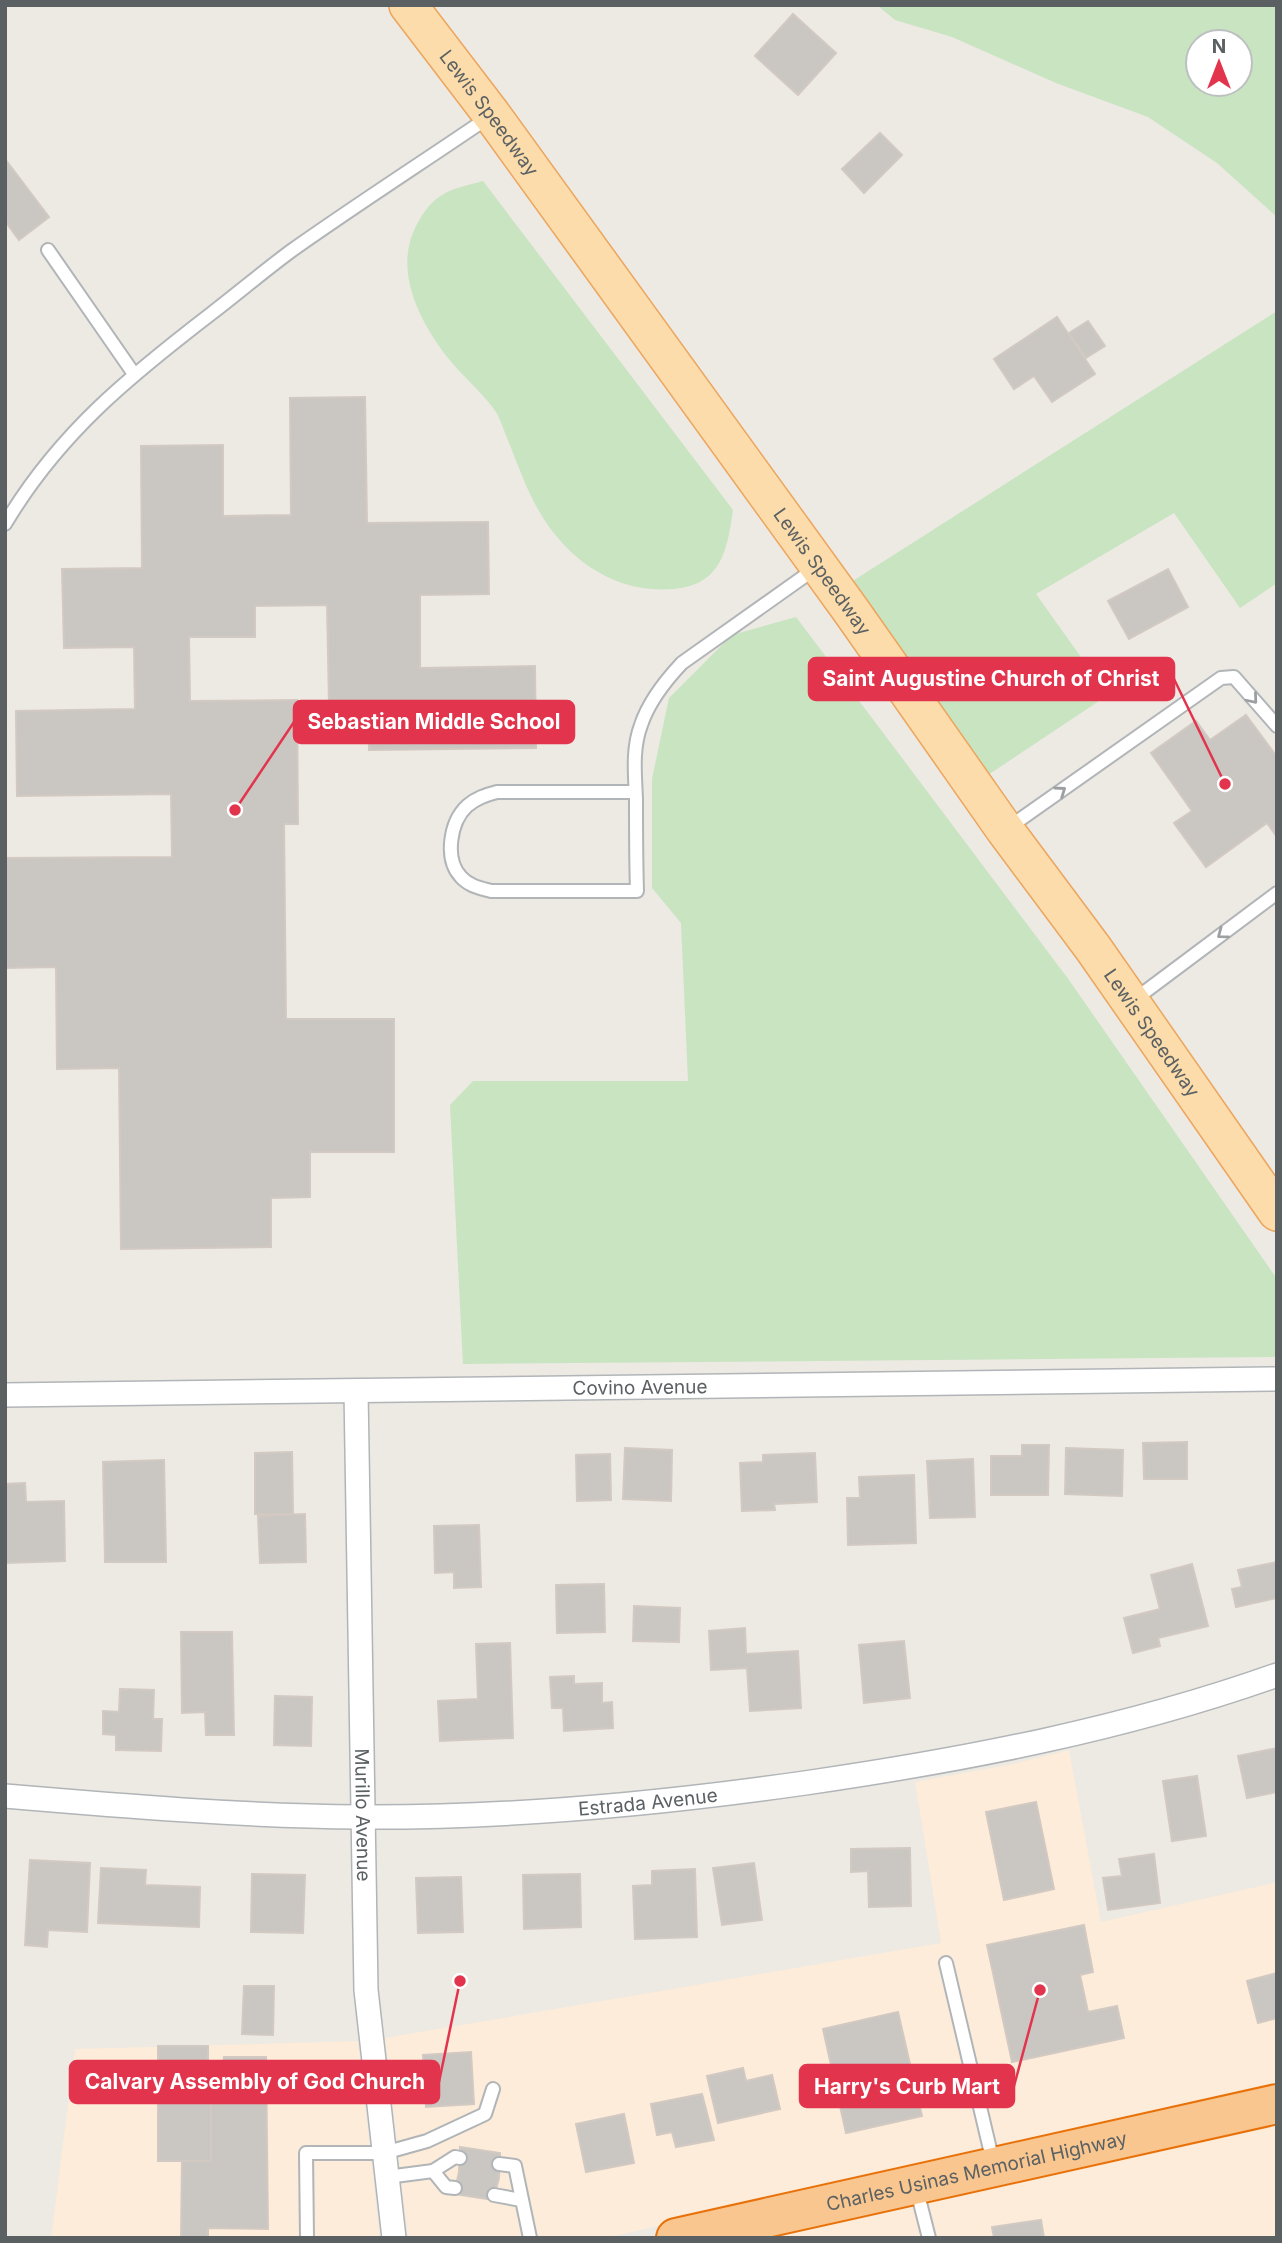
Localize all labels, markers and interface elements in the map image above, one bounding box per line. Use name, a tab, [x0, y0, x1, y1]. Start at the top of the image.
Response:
north arrow	[1184, 28, 1254, 98]
text: N	[1212, 35, 1226, 58]
street label: Lewis Speedway	[434, 45, 543, 181]
street label: Lewis Speedway	[769, 504, 876, 640]
callout: Saint Augustine Church of Christ	[809, 658, 1174, 700]
text: Saint Augustine Church of Christ	[823, 666, 1160, 691]
one-way arrow	[1245, 691, 1257, 704]
callout: Sebastian Middle School	[294, 701, 574, 743]
text: Sebastian Middle School	[308, 709, 560, 734]
one-way arrow	[1053, 787, 1066, 799]
one-way arrow	[1217, 926, 1230, 939]
street label: Lewis Speedway	[1099, 964, 1205, 1102]
street label: Covino Avenue	[572, 1375, 708, 1400]
street label: Murillo Avenue	[350, 1748, 375, 1882]
street label: Estrada Avenue	[577, 1784, 719, 1821]
callout: Calvary Assembly of God Church	[70, 2061, 439, 2103]
callout: Harry's Curb Mart	[800, 2065, 1014, 2107]
text: Calvary Assembly of God Church	[85, 2069, 425, 2094]
text: Harry's Curb Mart	[814, 2074, 1000, 2099]
street label: Charles Usinas Memorial Highway	[824, 2127, 1130, 2216]

